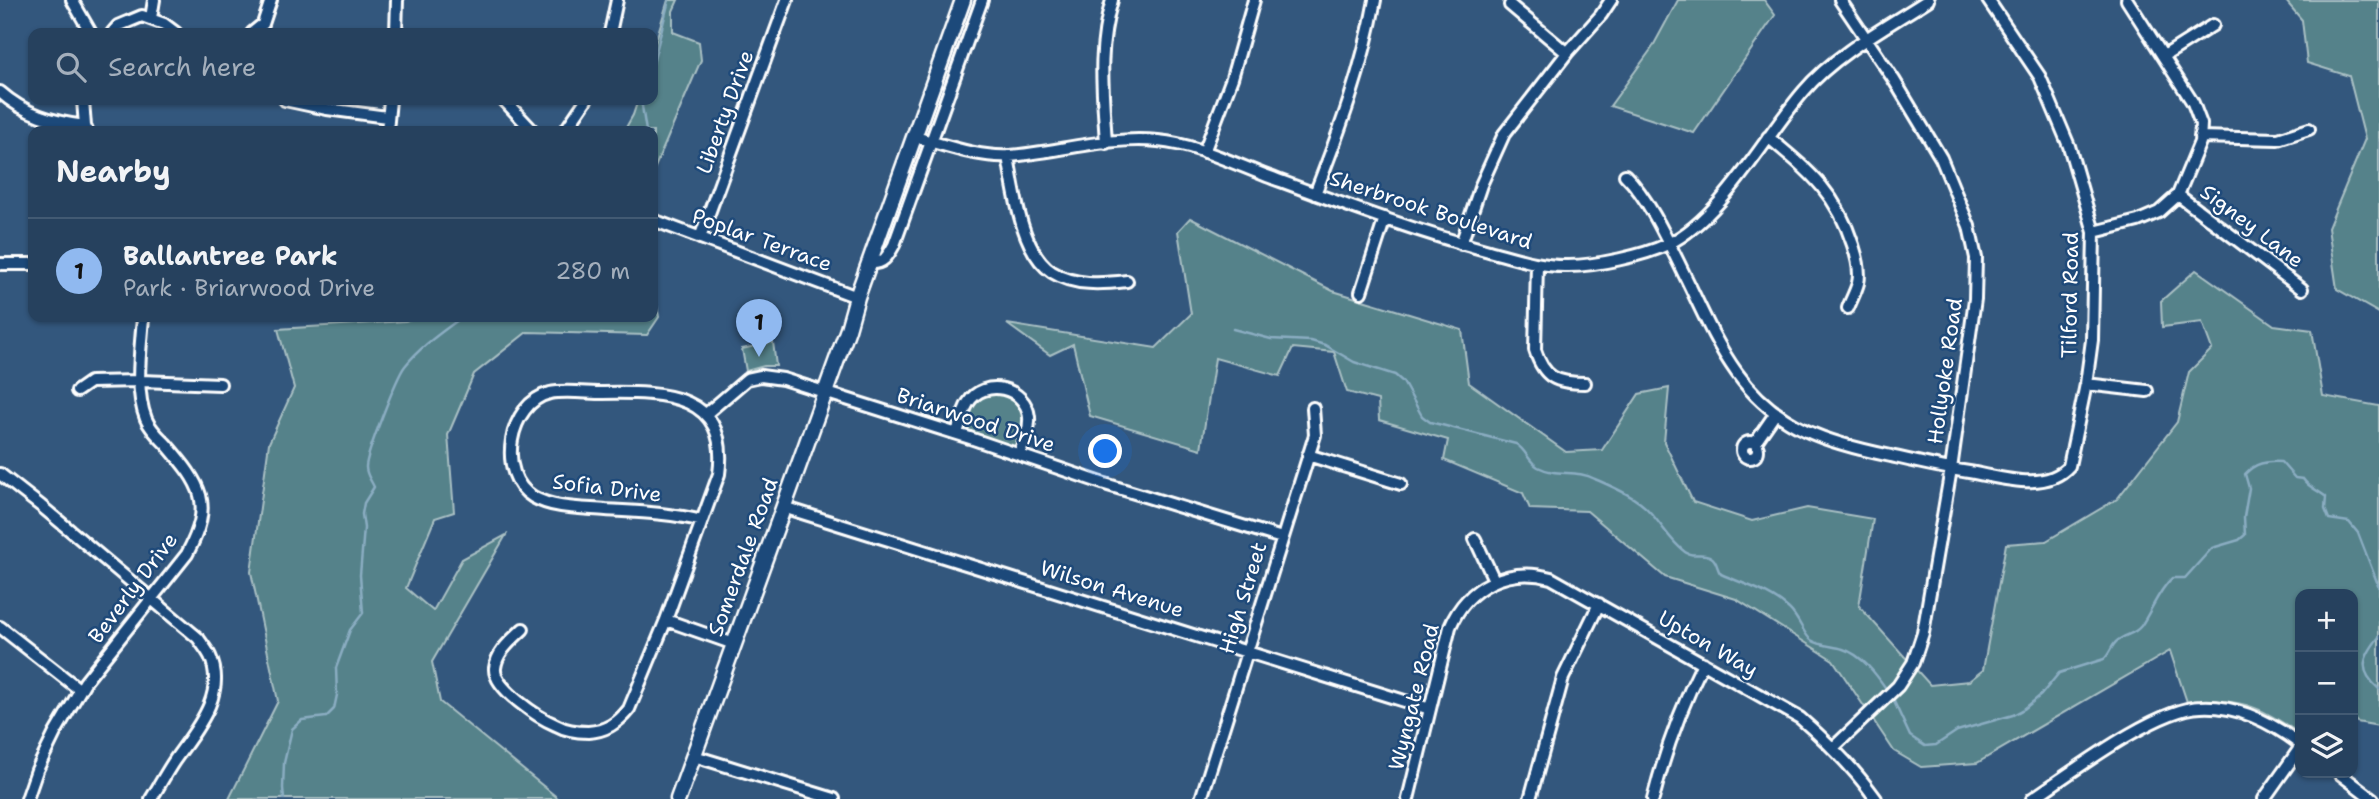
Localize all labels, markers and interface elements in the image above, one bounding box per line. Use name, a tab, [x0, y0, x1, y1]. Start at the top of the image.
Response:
search box	[28, 28, 658, 105]
street label: Liberty Drive	[690, 46, 760, 178]
icon: search	[52, 48, 90, 86]
text: Search here	[108, 49, 257, 84]
text: Nearby	[56, 151, 171, 192]
street label: Sherbrook Boulevard	[1326, 164, 1536, 256]
street label: Signey Lane	[2195, 178, 2309, 274]
street label: Poplar Terrace	[688, 202, 836, 278]
street label: Tilford Road	[2055, 232, 2085, 358]
text: Ballantree Park	[123, 238, 338, 273]
text: 1	[74, 256, 84, 286]
text: 280 m	[555, 256, 630, 286]
text: Park · Briarwood Drive	[123, 273, 375, 303]
street label: Hollyoke Road	[1921, 296, 1969, 446]
pin: 1	[736, 299, 782, 357]
street label: Briarwood Drive	[893, 381, 1059, 459]
your location	[1088, 434, 1122, 468]
street label: Sofia Drive	[551, 467, 663, 509]
street label: Somerdale Road	[701, 474, 785, 640]
street label: Beverly Drive	[82, 527, 184, 649]
street label: High Street	[1213, 539, 1273, 657]
street label: Wilson Avenue	[1037, 554, 1187, 624]
map controls	[2295, 589, 2358, 778]
button: +	[2295, 589, 2358, 652]
street label: Upton Way	[1653, 604, 1763, 684]
street label: Wyngate Road	[1382, 621, 1446, 773]
button: −	[2295, 652, 2358, 715]
button: layers	[2295, 715, 2358, 778]

